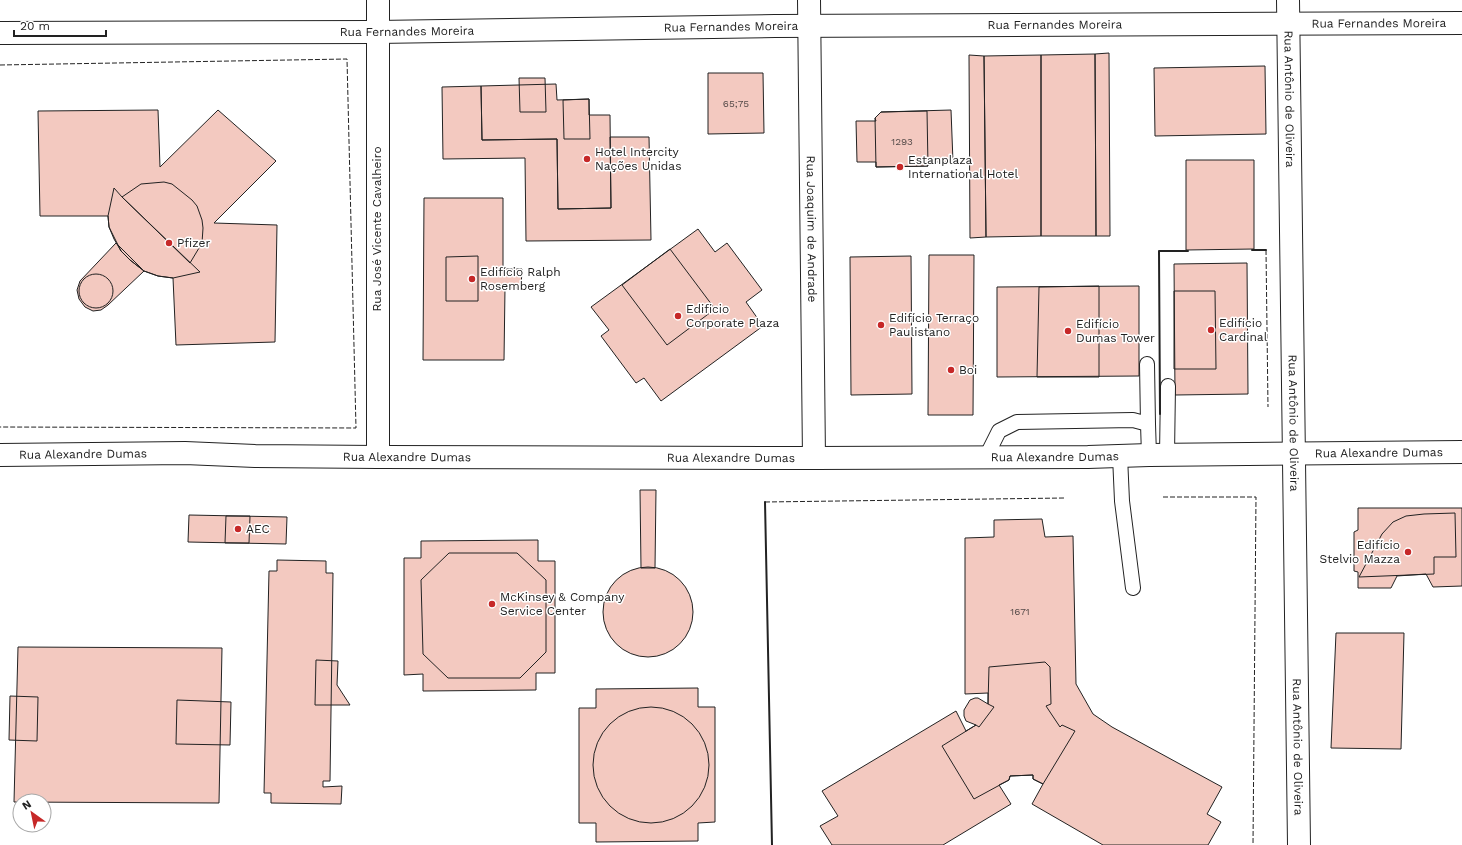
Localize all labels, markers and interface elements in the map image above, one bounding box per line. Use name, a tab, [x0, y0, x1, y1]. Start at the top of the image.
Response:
scale bar	[14, 12, 106, 38]
street label: Rua Fernandes Moreira	[1312, 16, 1447, 31]
street label: Rua Fernandes Moreira	[988, 17, 1123, 32]
text: 20 m	[20, 19, 50, 33]
street label: Rua Fernandes Moreira	[664, 19, 799, 35]
street label: Rua Fernandes Moreira	[340, 24, 475, 39]
street label: Rua Antônio de Oliveira	[1281, 30, 1297, 168]
house number: 65;75	[723, 98, 749, 109]
house number: 1293	[891, 136, 913, 147]
place label: Hotel Intercity Nações Unidas	[595, 145, 682, 173]
street label: Rua José Vicente Cavalheiro	[370, 146, 384, 312]
place label: Estanplaza International Hotel	[908, 153, 1018, 181]
marker: Hotel Intercity Nações Unidas	[582, 154, 592, 164]
street label: Rua Joaquim de Andrade	[804, 155, 819, 303]
marker: Estanplaza International Hotel	[895, 162, 905, 172]
place label: Pfizer	[177, 236, 210, 250]
marker: Pfizer	[164, 238, 174, 248]
place label: Edifício Ralph Rosemberg	[480, 265, 561, 293]
marker: Edifício Ralph Rosemberg	[467, 274, 477, 284]
place label: Edificio Corporate Plaza	[686, 302, 780, 330]
marker: Edificio Corporate Plaza	[673, 311, 683, 321]
place label: Edifício Terraço Paulistano	[889, 311, 979, 339]
place label: Edifício Cardinal	[1219, 316, 1268, 344]
place label: Edifício Dumas Tower	[1076, 317, 1155, 345]
marker: Edifício Terraço Paulistano	[876, 320, 886, 330]
marker: Edifício Cardinal	[1206, 325, 1216, 335]
marker: Edifício Dumas Tower	[1063, 326, 1073, 336]
street label: Rua Antônio de Oliveira	[1286, 354, 1301, 492]
place label: Boi	[959, 363, 977, 377]
marker: Boi	[946, 365, 956, 375]
street label: Rua Alexandre Dumas	[1315, 445, 1443, 460]
street label: Rua Alexandre Dumas	[19, 446, 147, 462]
street label: Rua Alexandre Dumas	[991, 449, 1119, 464]
street label: Rua Alexandre Dumas	[343, 450, 471, 464]
street label: Rua Alexandre Dumas	[667, 451, 795, 465]
place label: AEC	[246, 522, 270, 536]
marker: AEC	[233, 524, 243, 534]
place label: Edifício Stelvio Mazza	[1320, 538, 1400, 566]
marker: Edifício Stelvio Mazza	[1403, 547, 1413, 557]
place label: McKinsey & Company Service Center	[500, 590, 625, 618]
marker: McKinsey & Company Service Center	[487, 599, 497, 609]
house number: 1671	[1010, 606, 1030, 617]
street label: Rua Antônio de Oliveira	[1290, 678, 1306, 816]
north arrow	[12, 793, 52, 833]
text: N	[20, 797, 34, 813]

